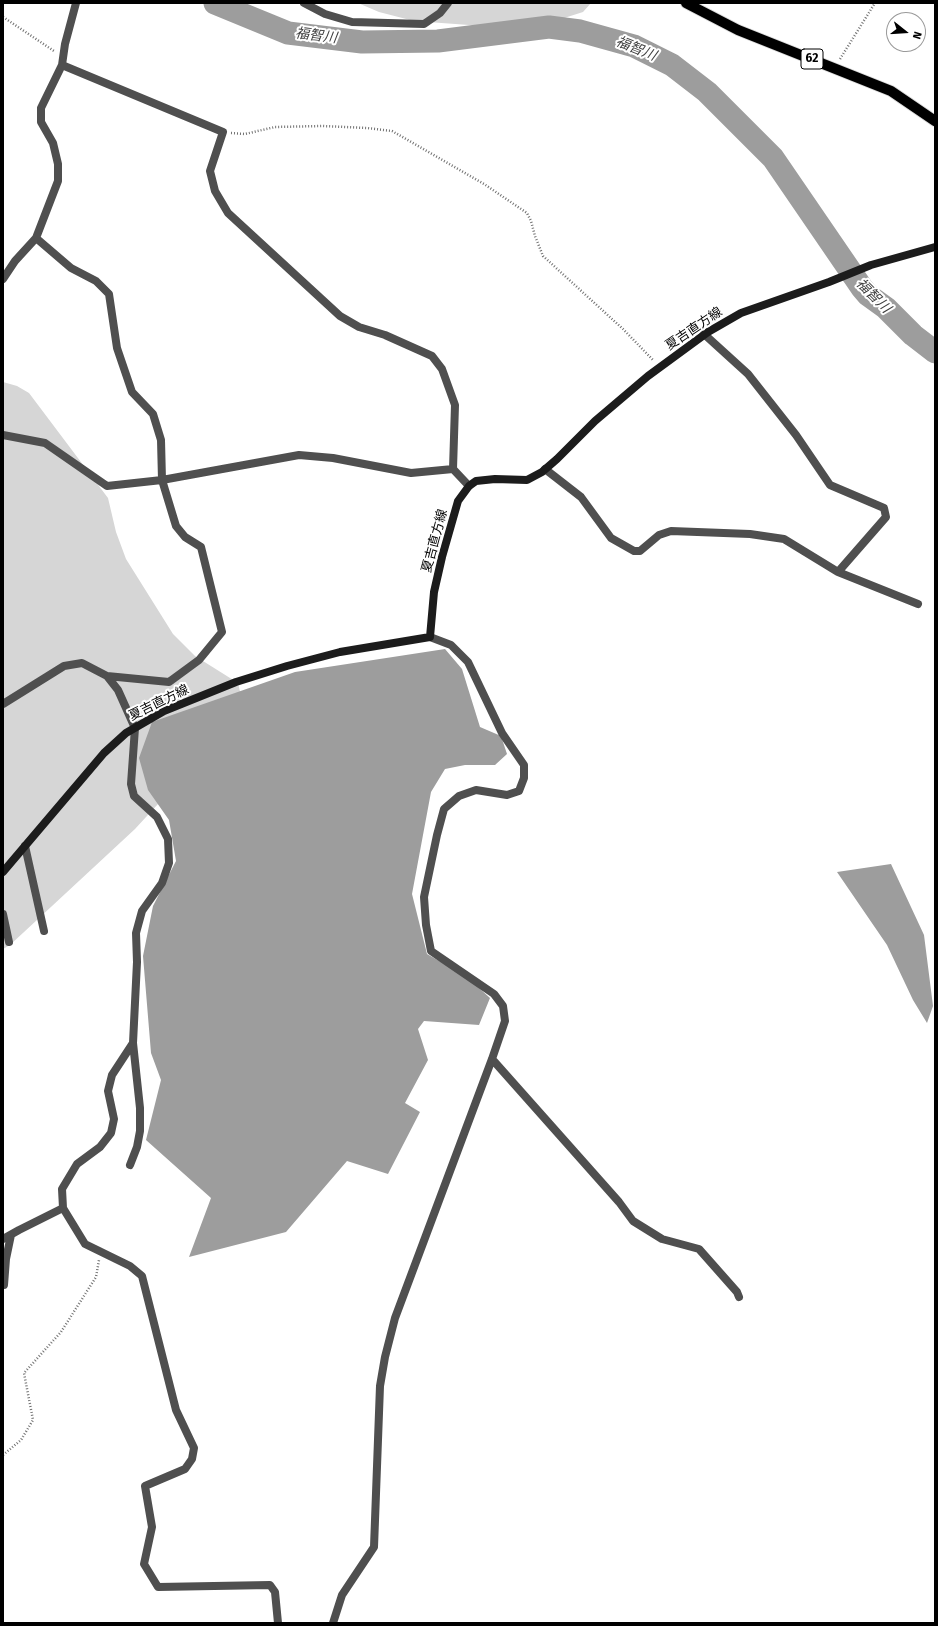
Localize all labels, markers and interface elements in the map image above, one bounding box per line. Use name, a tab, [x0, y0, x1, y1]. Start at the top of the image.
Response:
north arrow	[886, 12, 926, 52]
water label: 福智川	[294, 25, 338, 47]
text: N	[910, 30, 924, 41]
water label: 福智川	[613, 33, 659, 65]
road number: 62	[801, 49, 823, 69]
water label: 福智川	[852, 275, 894, 317]
street label: 夏吉直方線	[663, 304, 725, 354]
street label: 夏吉直方線	[419, 508, 451, 574]
street label: 夏吉直方線	[126, 682, 192, 724]

